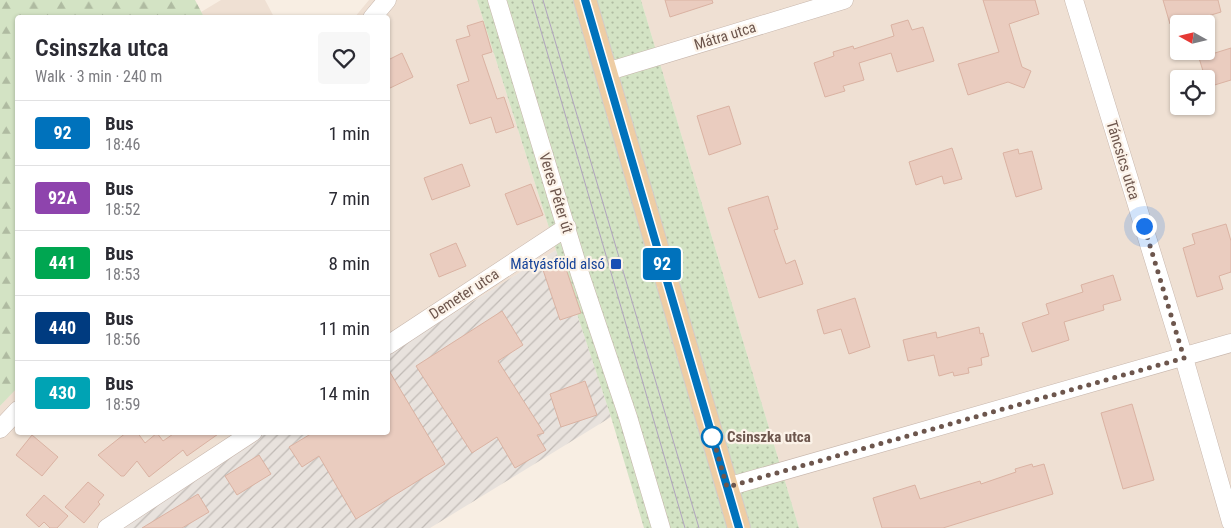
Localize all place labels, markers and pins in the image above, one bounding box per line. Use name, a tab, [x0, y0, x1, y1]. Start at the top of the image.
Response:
place label: Mátyásföld alsó	[510, 255, 605, 273]
marker: Mátyásföld alsó	[609, 257, 623, 271]
marker: Csinszka utca	[701, 426, 723, 448]
place label: Csinszka utca	[727, 428, 811, 446]

